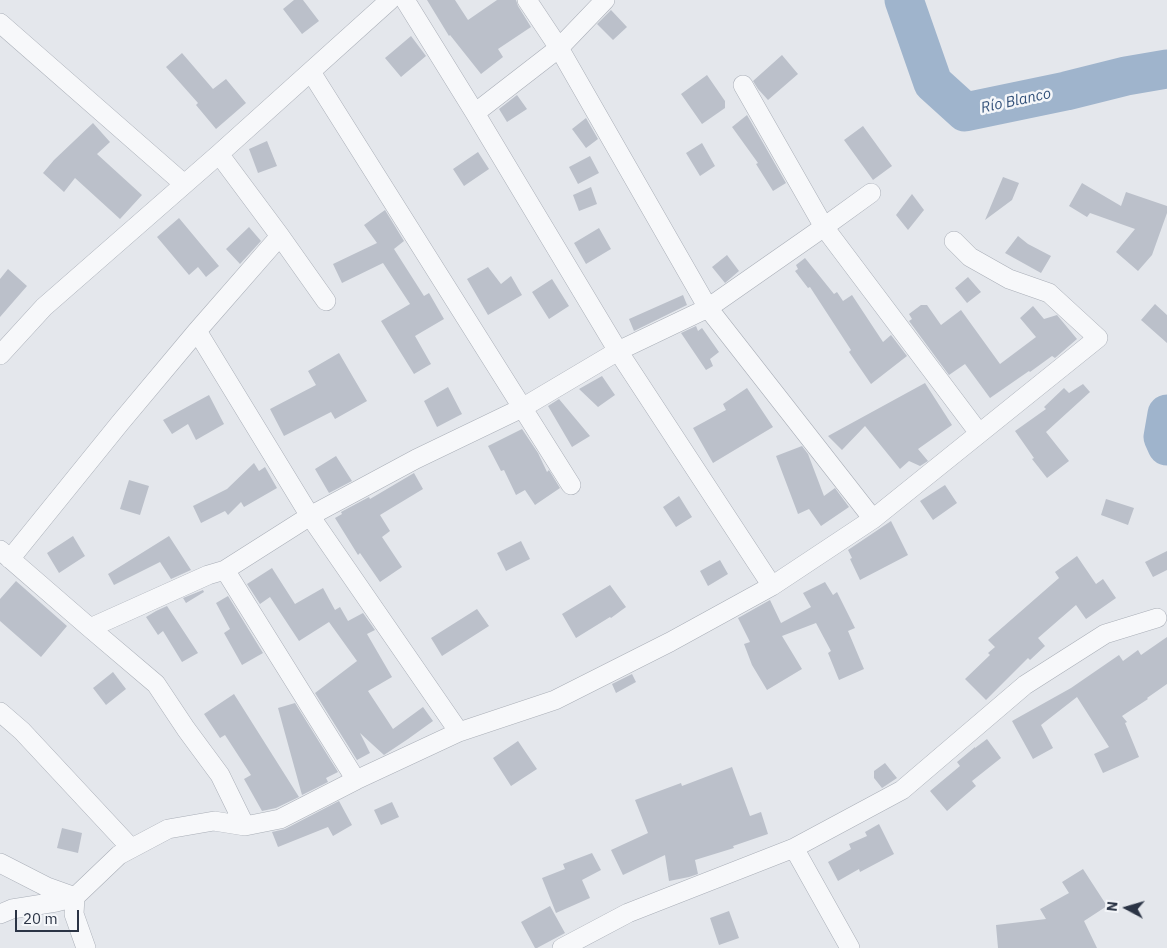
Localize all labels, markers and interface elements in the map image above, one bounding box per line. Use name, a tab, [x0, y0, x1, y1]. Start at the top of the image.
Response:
water label: Río Blanco	[979, 85, 1053, 117]
north arrow	[1102, 883, 1152, 933]
scale bar	[18, 900, 81, 932]
text: N	[1103, 900, 1122, 912]
text: 20 m	[23, 909, 58, 928]

